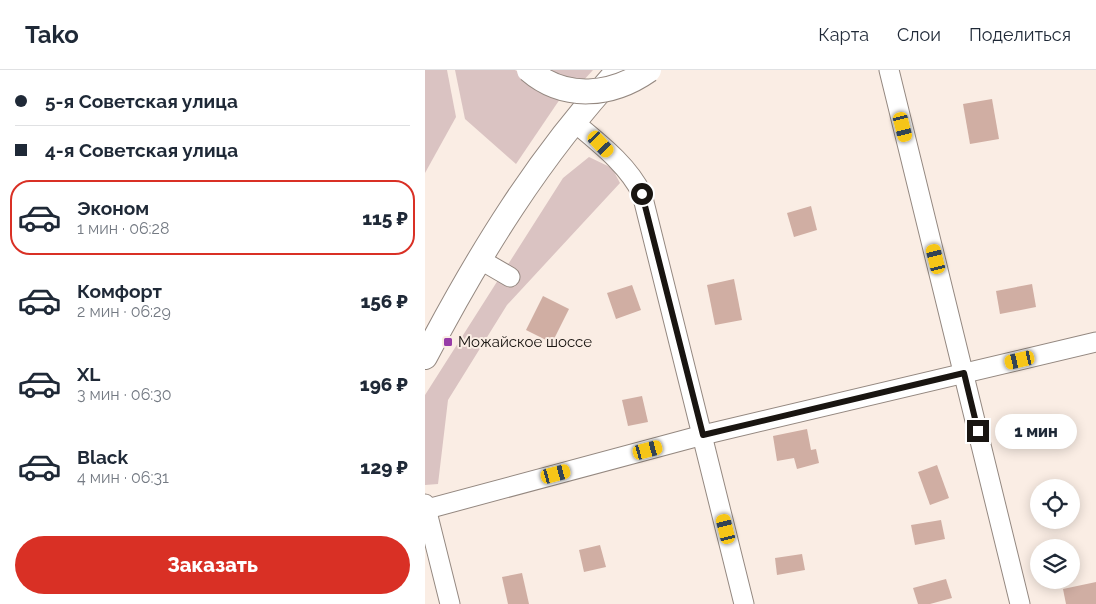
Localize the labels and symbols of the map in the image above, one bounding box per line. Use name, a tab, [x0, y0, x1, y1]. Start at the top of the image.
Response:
car	[892, 111, 913, 143]
car	[585, 128, 616, 160]
route start	[631, 183, 653, 205]
car	[925, 243, 946, 275]
place label: Можайское шоссе	[458, 333, 592, 351]
marker: Можайское шоссе	[442, 336, 454, 348]
car	[1003, 349, 1036, 371]
callout: 1 мин	[995, 414, 1078, 448]
route end	[967, 420, 989, 442]
car	[631, 439, 664, 461]
car	[539, 463, 572, 485]
car	[715, 513, 736, 545]

